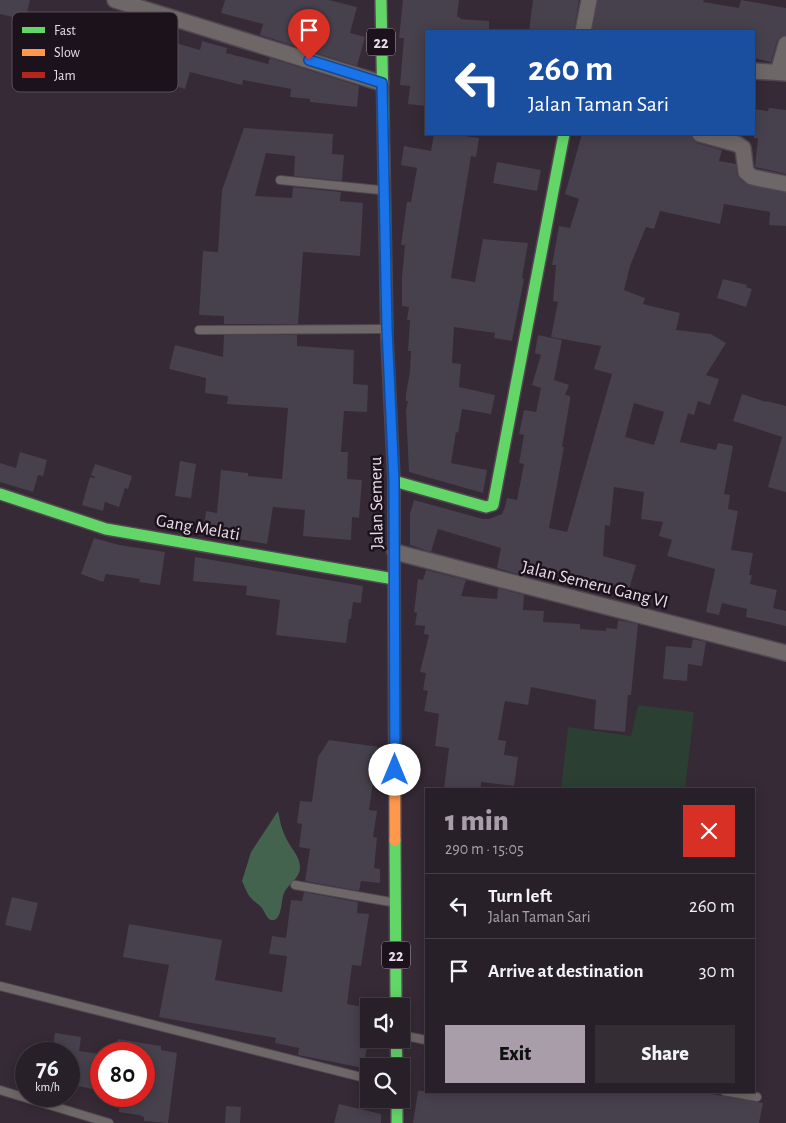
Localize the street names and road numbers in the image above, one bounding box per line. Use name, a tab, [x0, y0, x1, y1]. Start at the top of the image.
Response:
road number: 22	[367, 28, 395, 56]
street label: Jalan Semeru	[367, 457, 387, 549]
street label: Gang Melati	[155, 512, 241, 544]
street label: Jalan Semeru Gang VI	[520, 558, 670, 612]
road number: 22	[382, 942, 410, 968]

